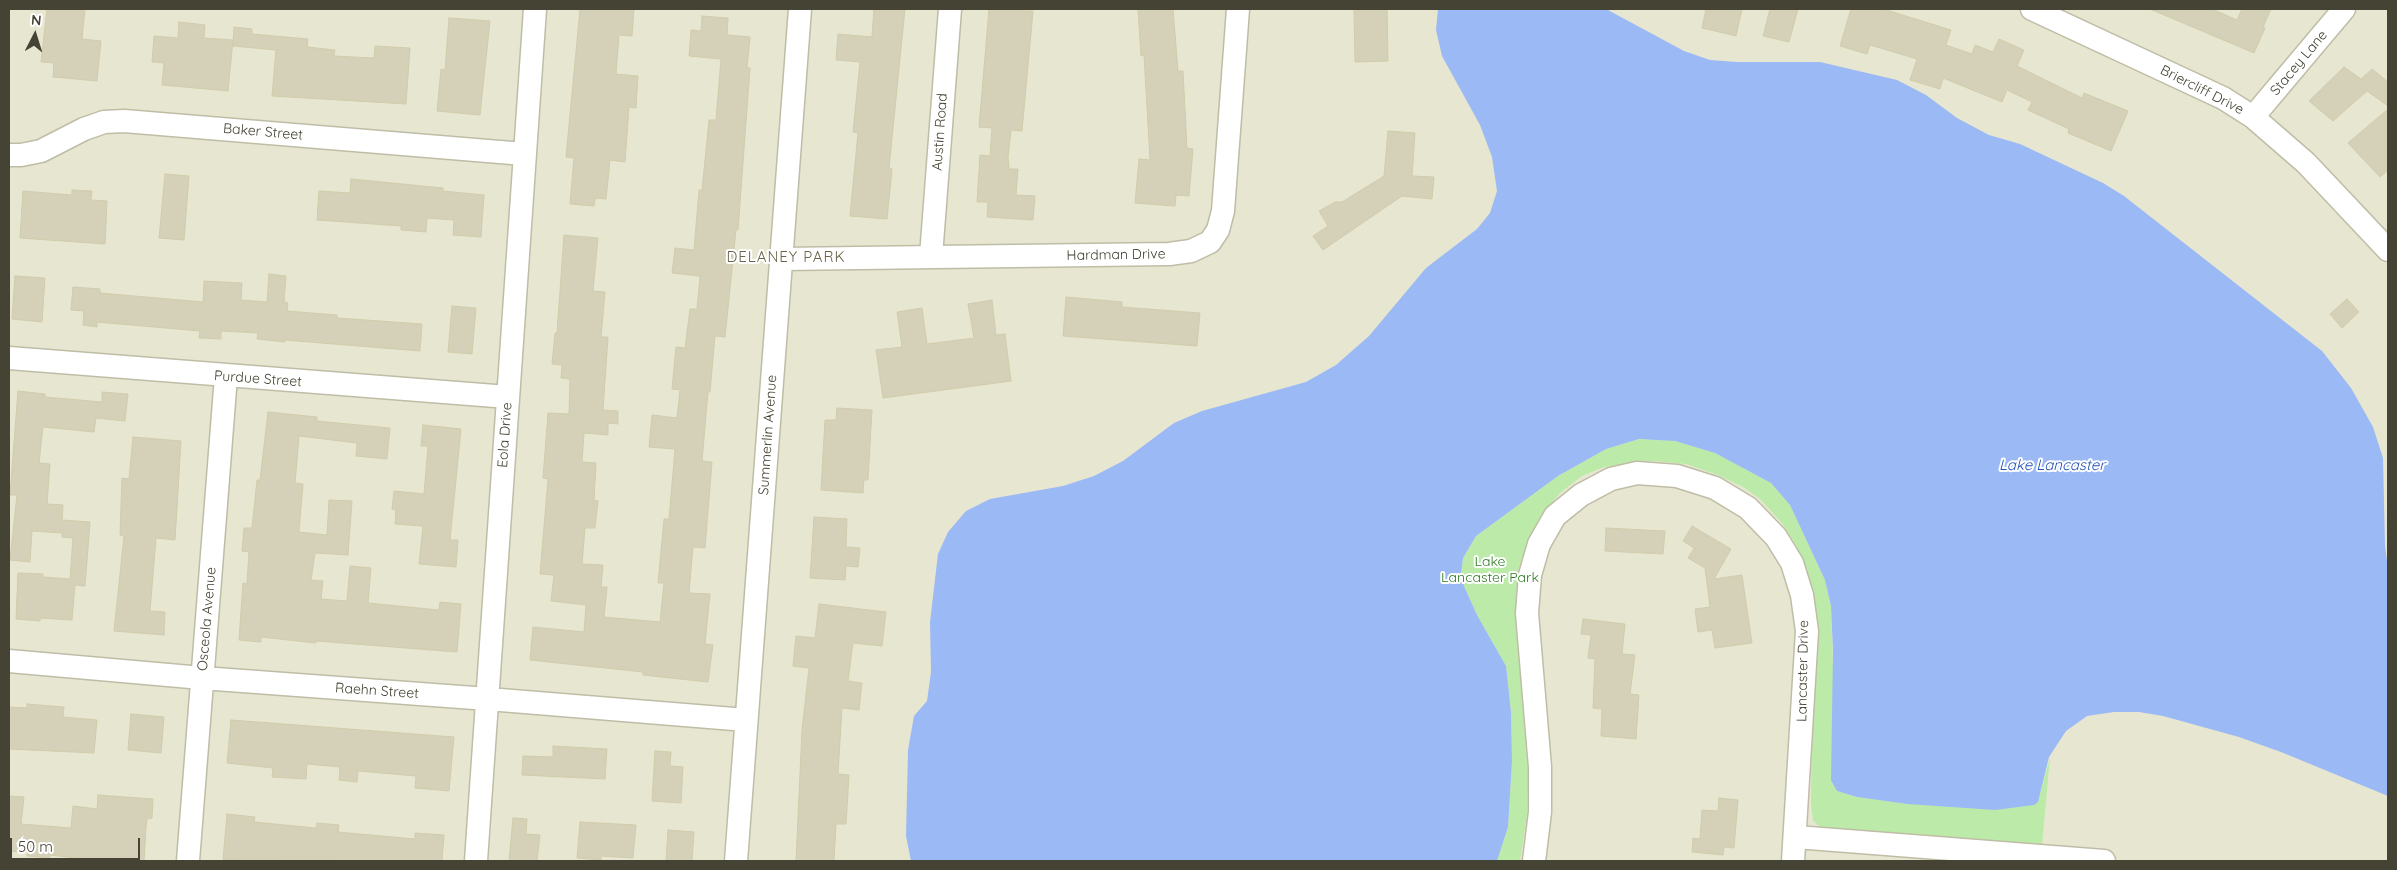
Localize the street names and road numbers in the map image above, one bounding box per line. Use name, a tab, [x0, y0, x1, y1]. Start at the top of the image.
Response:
street label: Stacey Lane	[2267, 27, 2331, 99]
street label: Briercliff Drive	[2157, 62, 2247, 118]
street label: Austin Road	[929, 93, 951, 171]
street label: Baker Street	[222, 120, 304, 144]
street label: Hardman Drive	[1066, 246, 1166, 264]
street label: Purdue Street	[214, 368, 302, 390]
street label: Summerlin Avenue	[755, 374, 781, 496]
street label: Eola Drive	[494, 402, 516, 468]
street label: Osceola Avenue	[194, 566, 220, 672]
street label: Lancaster Drive	[1794, 620, 1812, 722]
street label: Raehn Street	[335, 680, 419, 702]

